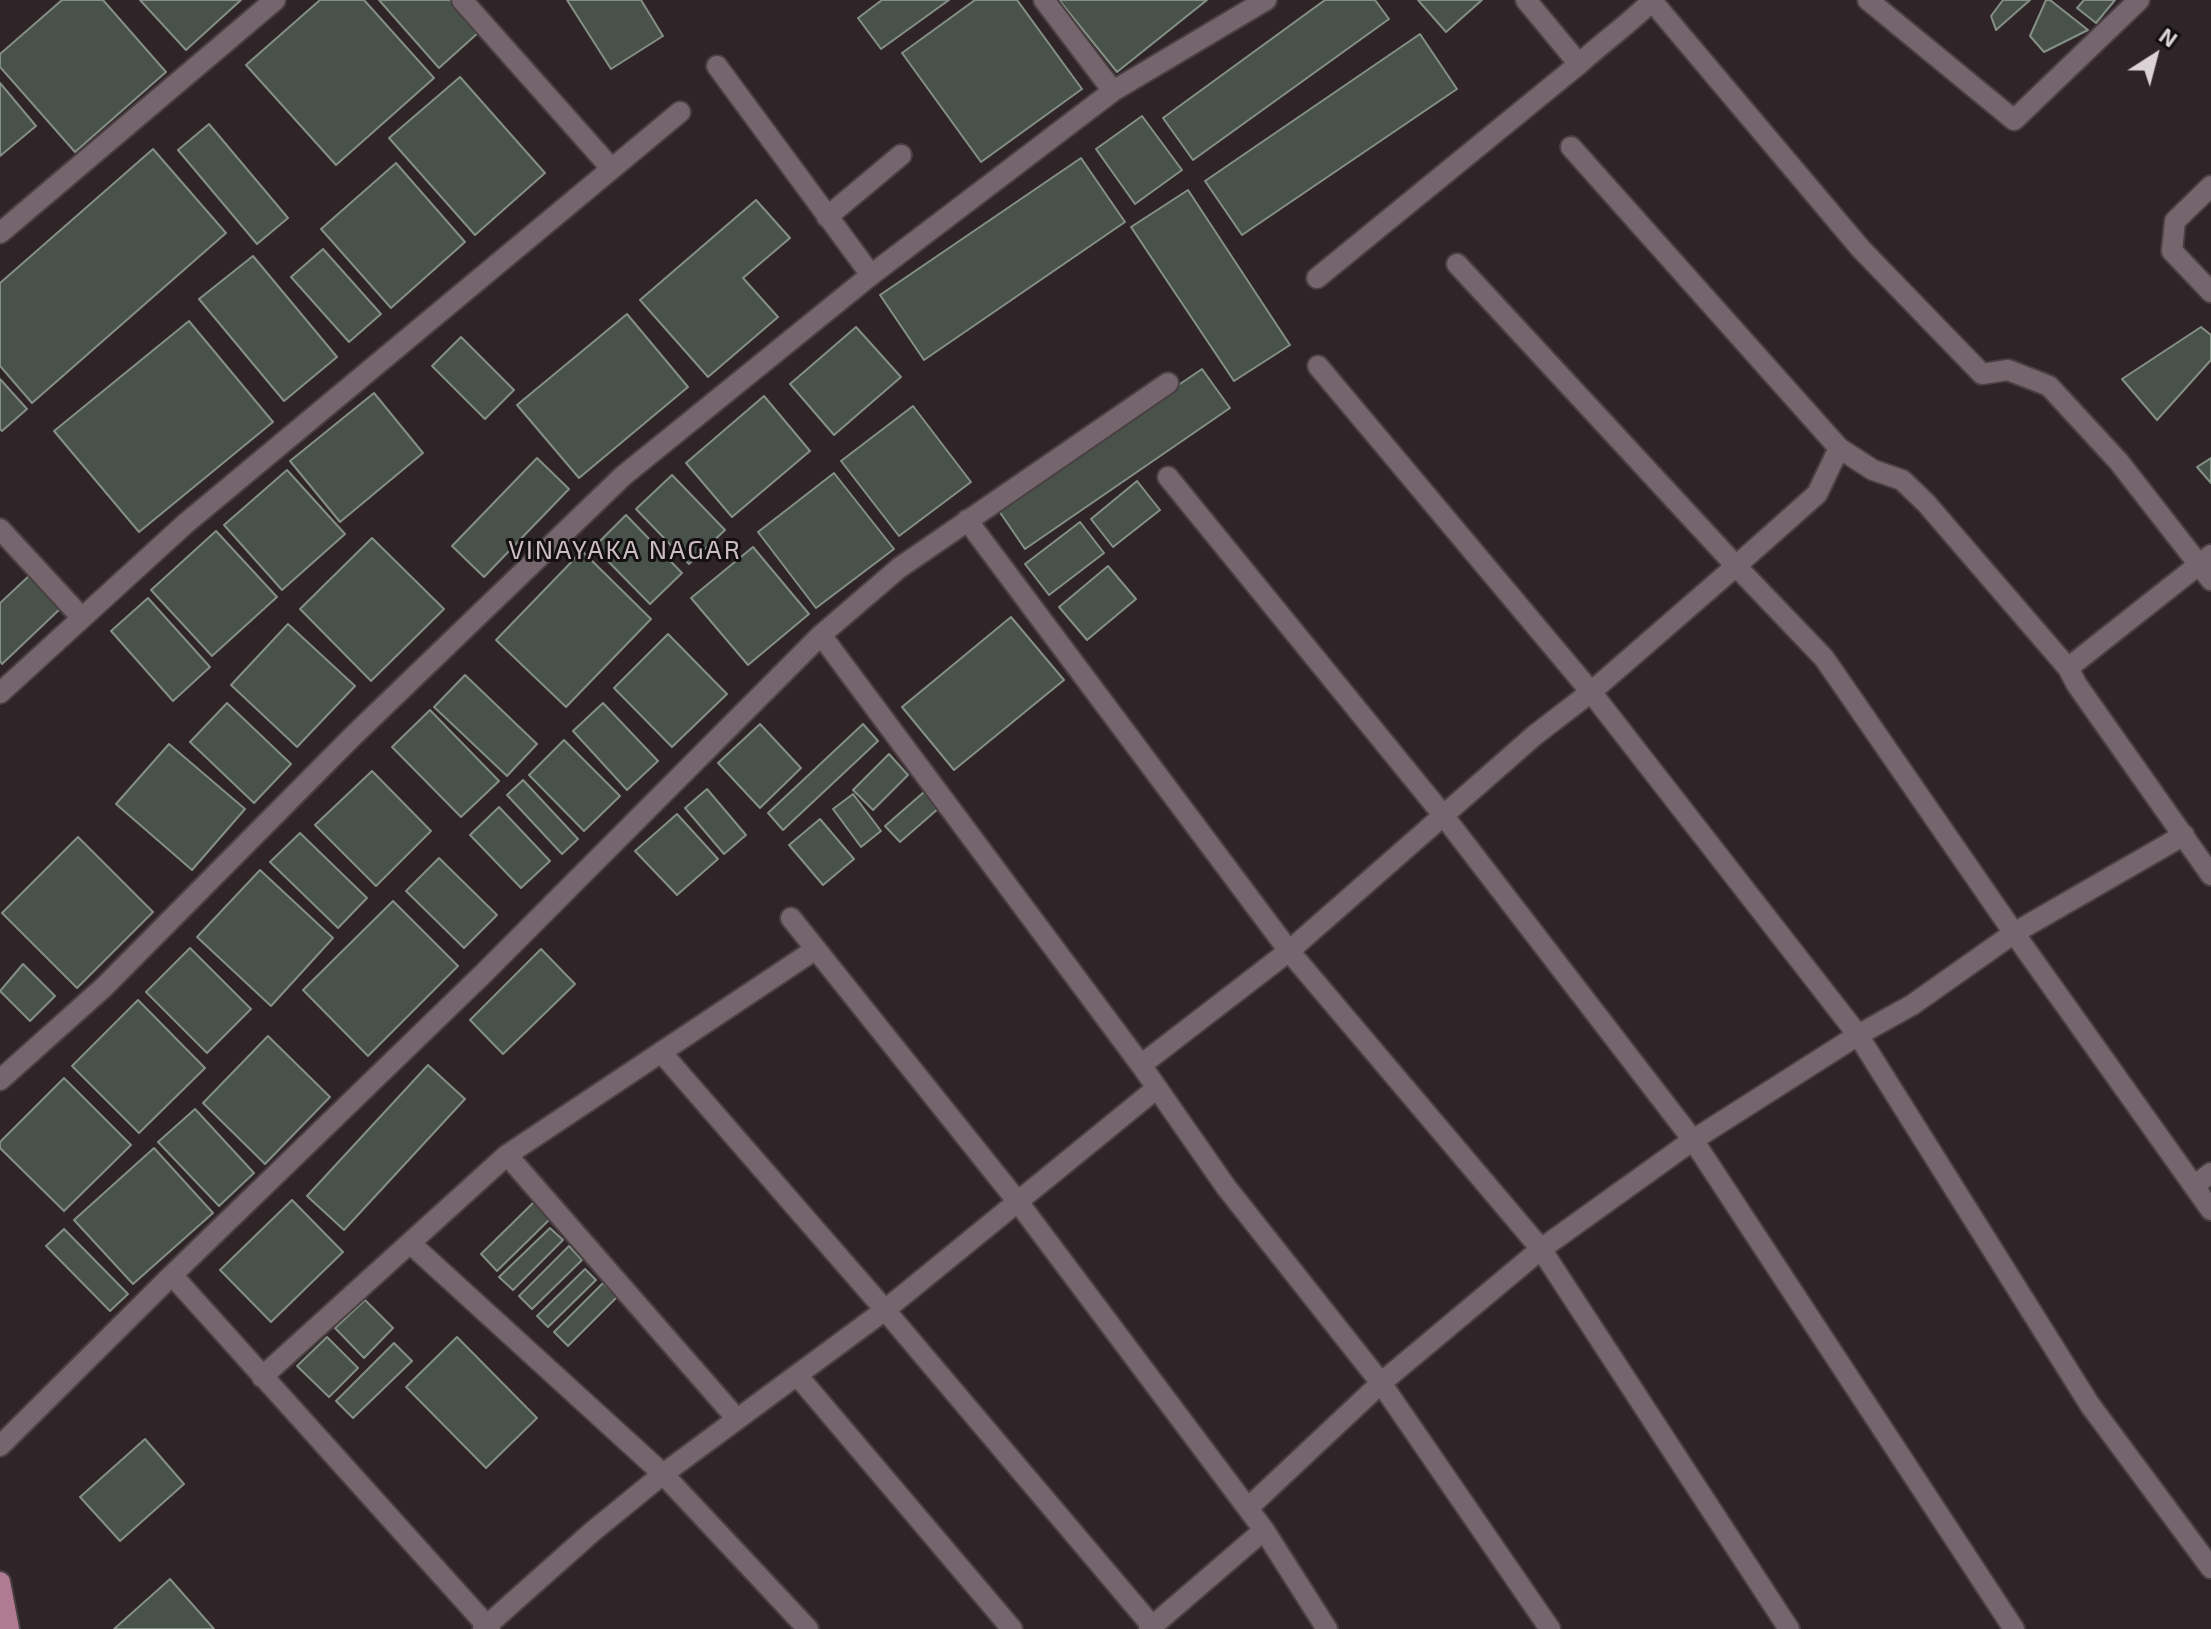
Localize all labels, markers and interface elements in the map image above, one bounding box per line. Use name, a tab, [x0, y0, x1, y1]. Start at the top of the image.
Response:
north arrow	[2115, 16, 2195, 96]
text: N	[2155, 21, 2183, 52]
district label: VINAYAKA NAGAR	[508, 534, 742, 566]

